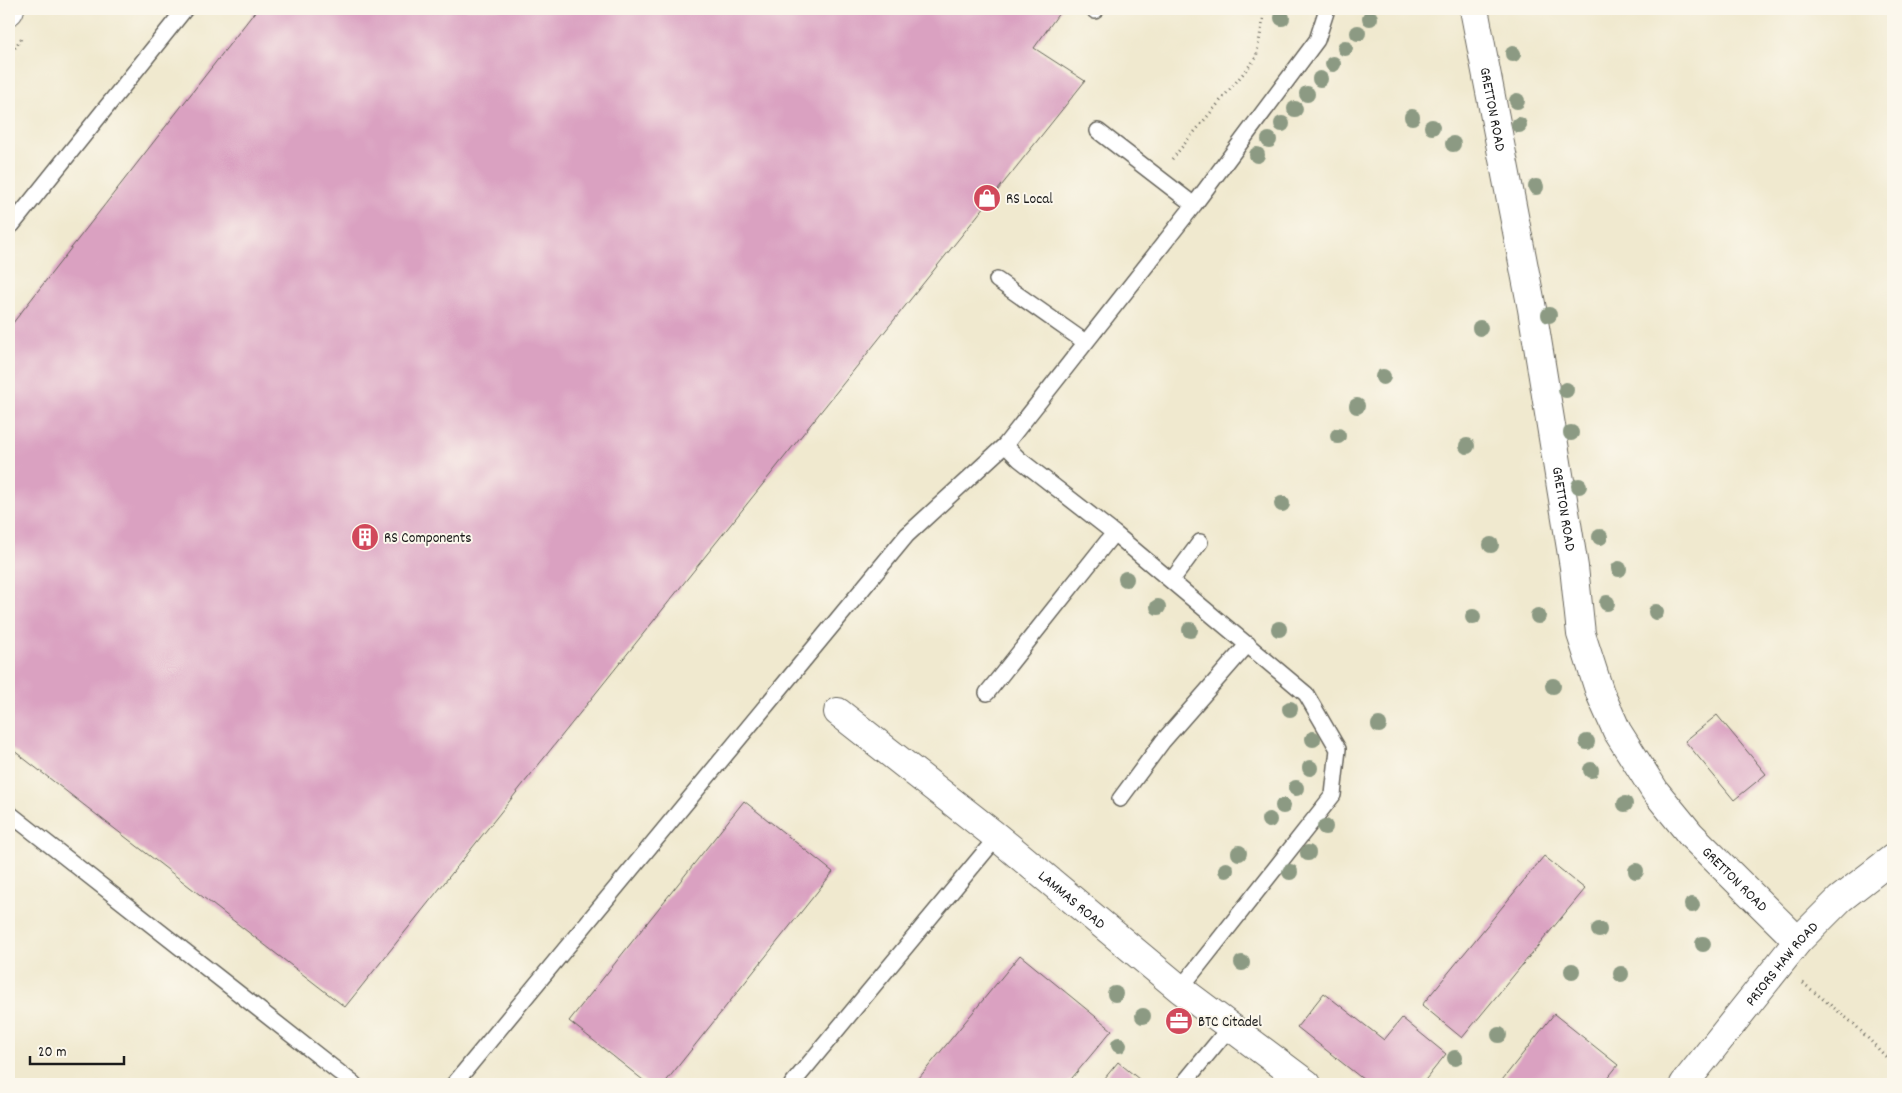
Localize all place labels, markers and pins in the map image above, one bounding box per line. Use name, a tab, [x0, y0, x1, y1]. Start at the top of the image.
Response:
shop icon: RS Local	[972, 183, 1002, 213]
place label: RS Local	[1006, 189, 1053, 211]
building icon: RS Components	[350, 522, 380, 552]
place label: RS Components	[384, 528, 472, 550]
office icon: BTC Citadel	[1164, 1006, 1194, 1036]
place label: BTC Citadel	[1198, 1012, 1262, 1034]

